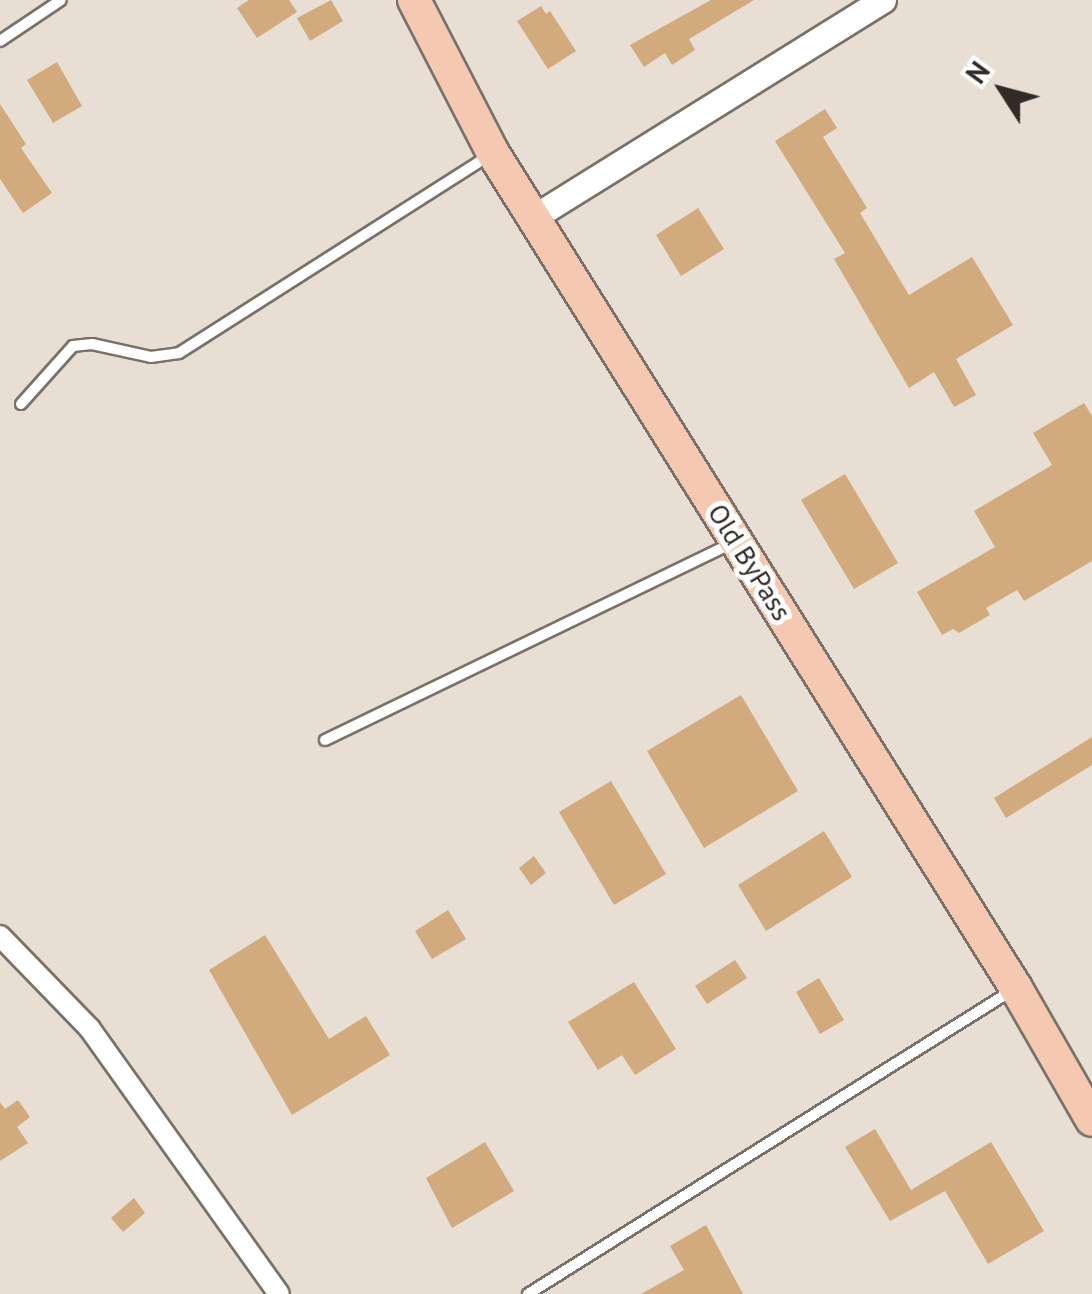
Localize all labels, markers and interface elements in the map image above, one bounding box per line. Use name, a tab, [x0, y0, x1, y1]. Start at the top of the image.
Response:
north arrow	[952, 40, 1052, 140]
text: N	[957, 54, 998, 90]
street label: Old ByPass	[701, 497, 799, 627]

